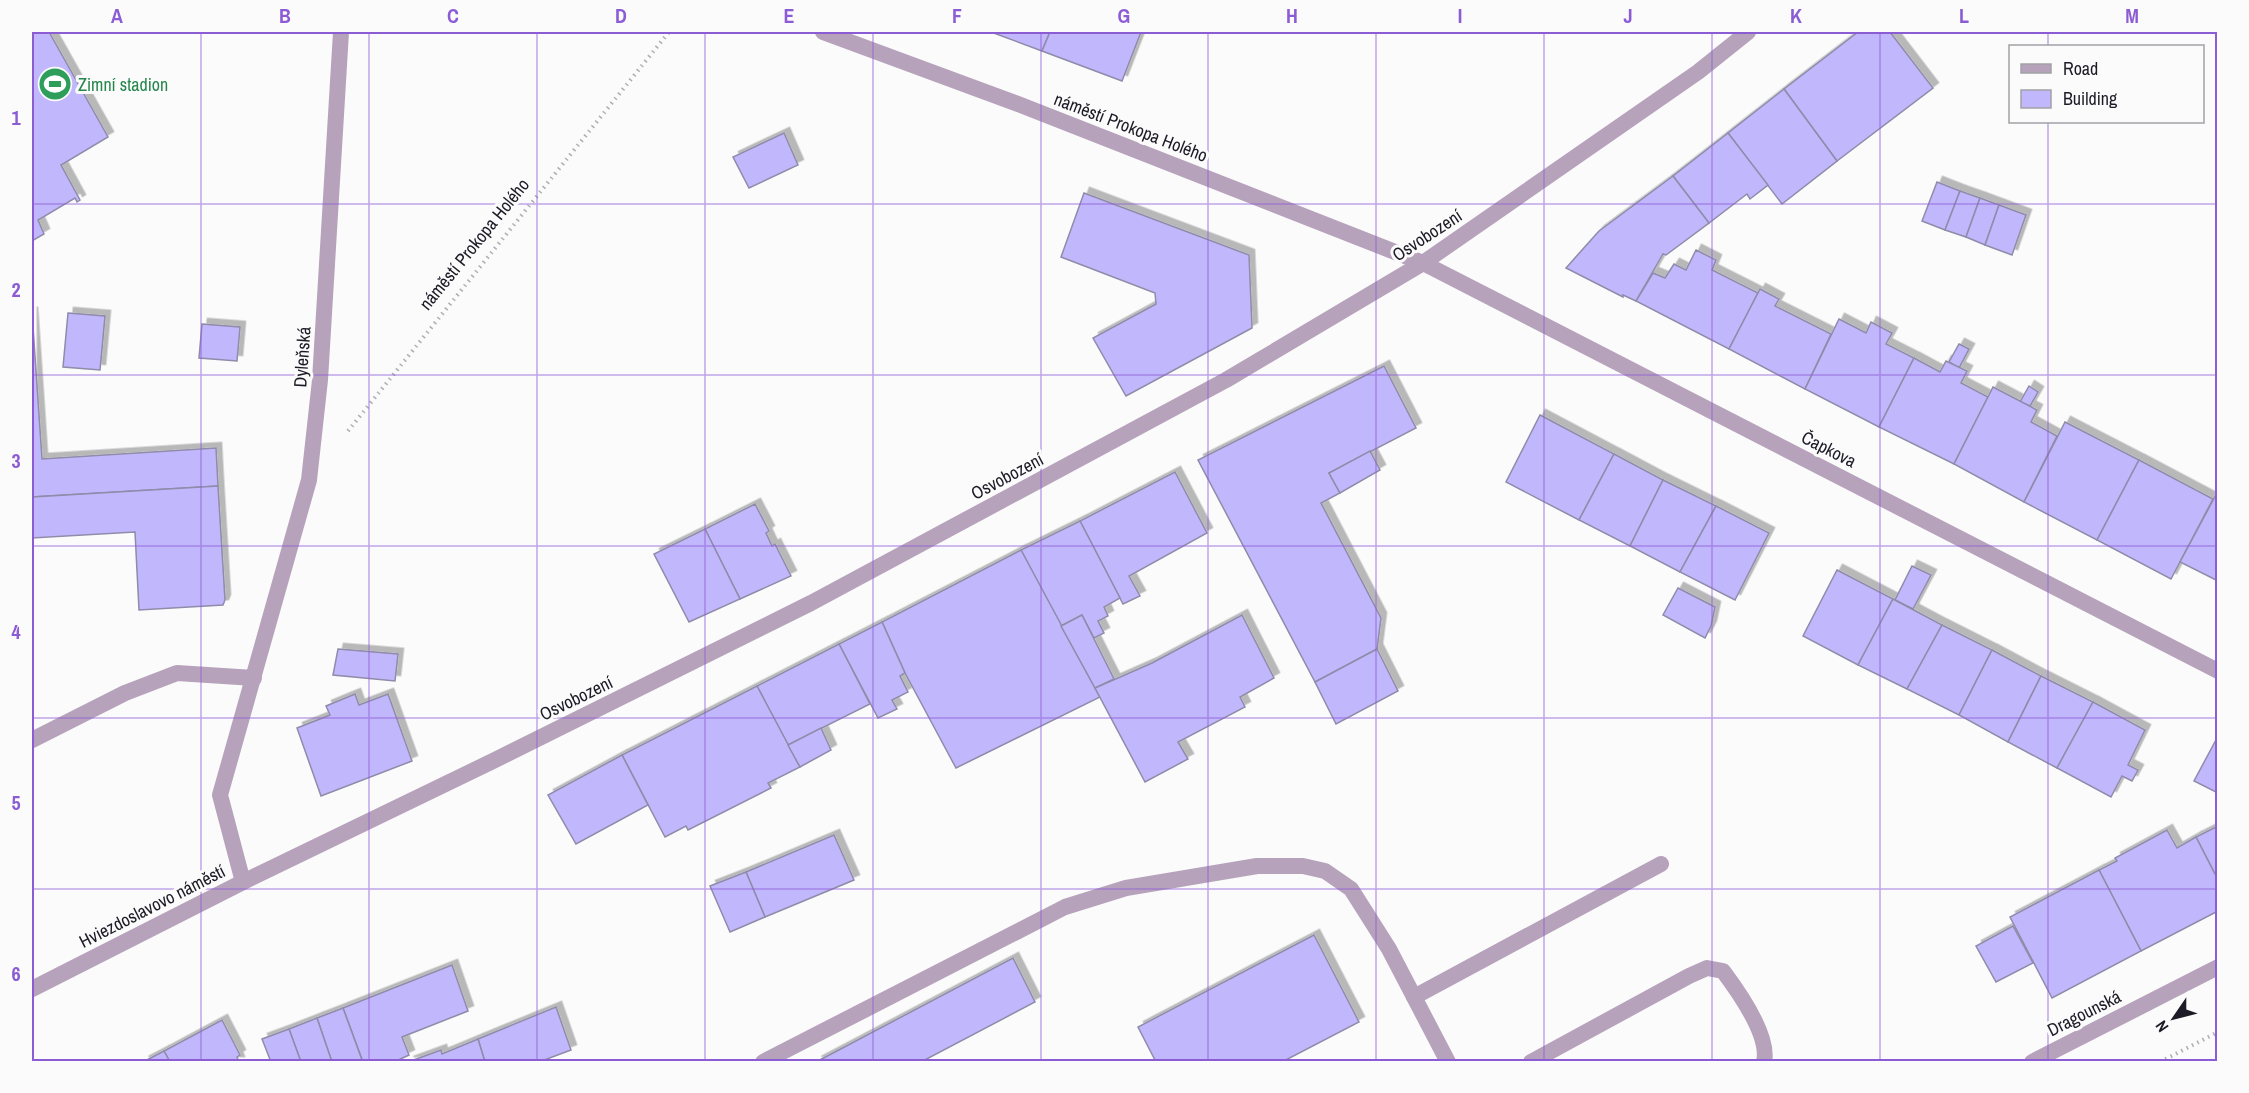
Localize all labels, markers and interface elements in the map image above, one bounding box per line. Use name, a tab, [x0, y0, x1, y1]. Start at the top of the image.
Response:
text: A	[111, 2, 123, 29]
text: B	[279, 2, 291, 29]
text: C	[447, 2, 459, 29]
text: D	[615, 2, 627, 29]
text: E	[784, 2, 795, 29]
text: F	[952, 2, 962, 29]
text: G	[1118, 2, 1130, 29]
text: H	[1286, 2, 1298, 29]
text: I	[1458, 2, 1462, 29]
text: J	[1623, 2, 1633, 29]
text: K	[1790, 2, 1802, 29]
text: L	[1959, 2, 1969, 29]
text: M	[2125, 2, 2139, 29]
legend	[2009, 45, 2204, 123]
text: Road	[2063, 56, 2098, 81]
sports icon: Zimní stadion	[37, 66, 73, 102]
place label: Zimní stadion	[78, 72, 168, 97]
street label: náměstí Prokopa Holého	[1051, 86, 1211, 168]
text: Building	[2063, 86, 2118, 111]
text: 1	[11, 104, 21, 131]
street label: náměstí Prokopa Holého	[413, 173, 535, 315]
street label: Osvobození	[1387, 203, 1468, 267]
text: 2	[11, 276, 21, 303]
street label: Dyleňská	[287, 326, 317, 388]
street label: Čapkova	[1797, 425, 1861, 473]
street label: Osvobození	[966, 446, 1048, 506]
text: 3	[11, 447, 21, 474]
text: 4	[11, 618, 21, 645]
street label: Osvobození	[535, 669, 618, 727]
text: 5	[11, 789, 21, 816]
street label: Hviezdoslavovo náměstí	[75, 858, 230, 954]
text: 6	[11, 960, 21, 987]
street label: Dragounská	[2043, 984, 2125, 1042]
north arrow	[2144, 988, 2204, 1048]
text: N	[2150, 1016, 2173, 1037]

